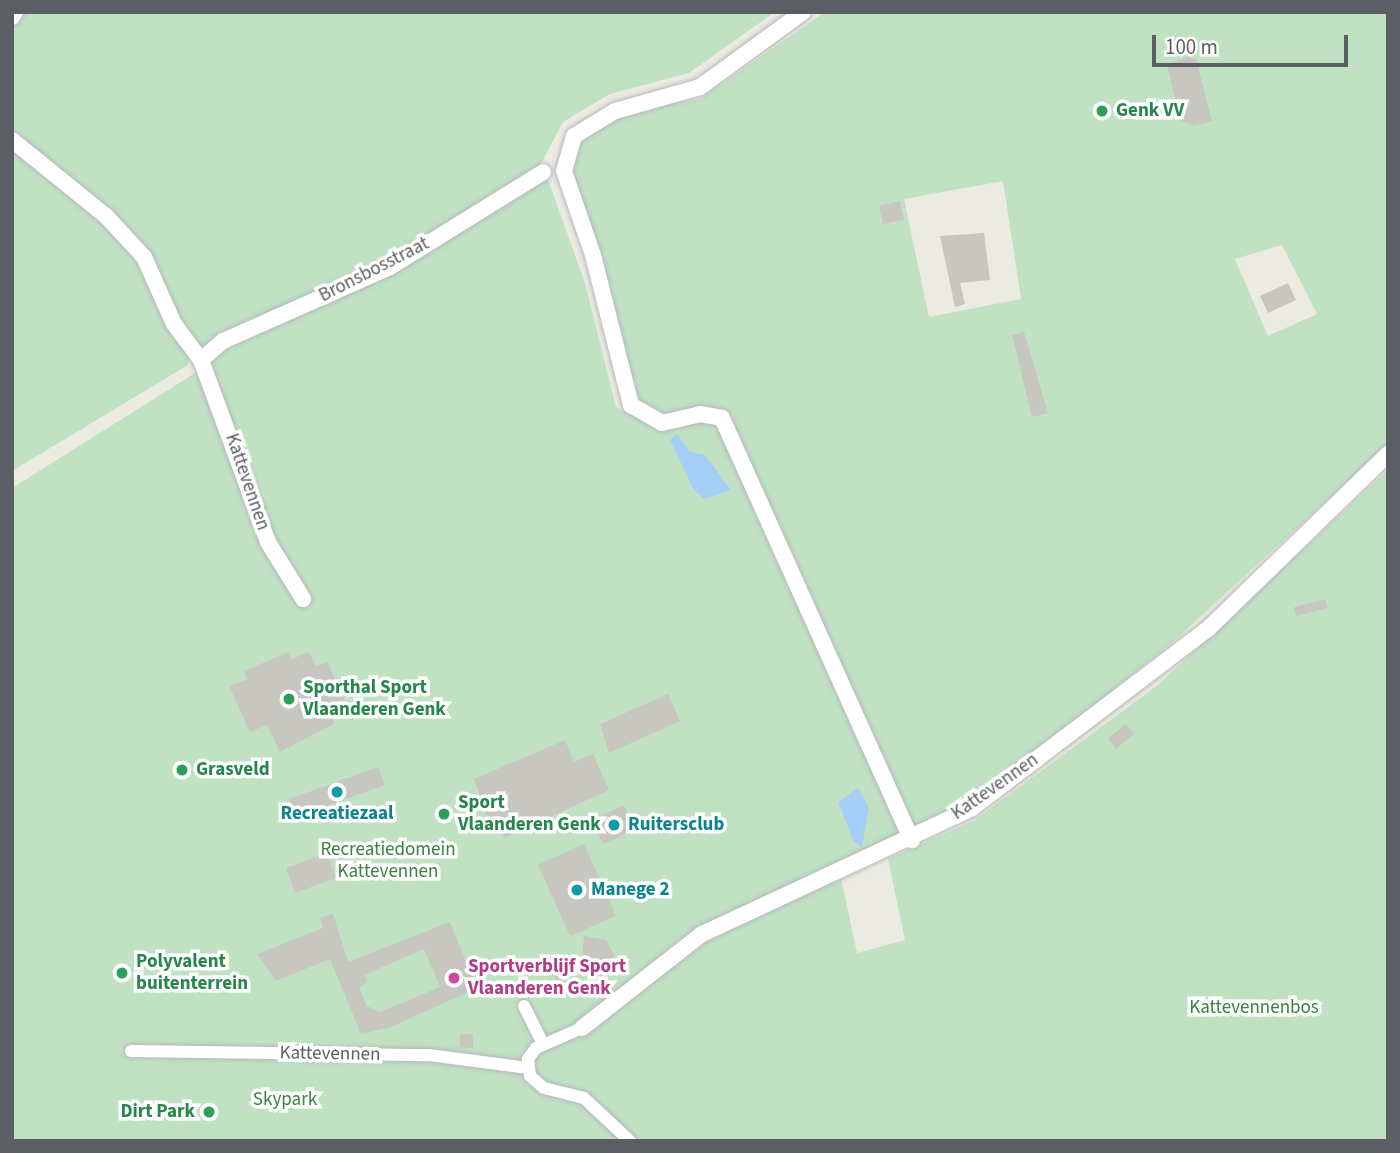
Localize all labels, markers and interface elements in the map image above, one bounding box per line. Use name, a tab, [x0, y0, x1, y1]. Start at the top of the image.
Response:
scale bar	[1155, 21, 1351, 65]
text: 100 m	[1165, 32, 1218, 62]
place label: Genk VV	[1116, 100, 1184, 122]
marker: Genk VV	[1094, 103, 1110, 119]
street label: Bronsbosstraat	[315, 233, 433, 307]
street label: Kattevennen	[220, 431, 274, 533]
place label: Sporthal Sport Vlaanderen Genk	[303, 677, 446, 721]
marker: Sporthal Sport Vlaanderen Genk	[281, 691, 297, 707]
street label: Kattevennen	[947, 749, 1043, 825]
place label: Grasveld	[196, 759, 270, 781]
marker: Grasveld	[174, 762, 190, 778]
marker: Recreatiezaal	[329, 784, 345, 800]
place label: Sport Vlaanderen Genk	[458, 792, 601, 836]
place label: Recreatiezaal	[280, 803, 394, 825]
marker: Sport Vlaanderen Genk	[436, 806, 452, 822]
place label: Ruitersclub	[628, 814, 724, 836]
marker: Ruitersclub	[606, 817, 622, 833]
park label: Recreatiedomein Kattevennen	[320, 839, 456, 883]
place label: Manege 2	[591, 879, 669, 901]
marker: Manege 2	[569, 882, 585, 898]
place label: Polyvalent buitenterrein	[136, 951, 248, 995]
place label: Sportverblijf Sport Vlaanderen Genk	[468, 956, 626, 1000]
marker: Polyvalent buitenterrein	[114, 965, 130, 981]
marker: Sportverblijf Sport Vlaanderen Genk	[446, 970, 462, 986]
park label: Kattevennenbos	[1189, 997, 1319, 1019]
street label: Kattevennen	[279, 1042, 381, 1066]
park label: Skypark	[253, 1089, 317, 1111]
place label: Dirt Park	[120, 1101, 195, 1123]
marker: Dirt Park	[201, 1104, 217, 1120]

